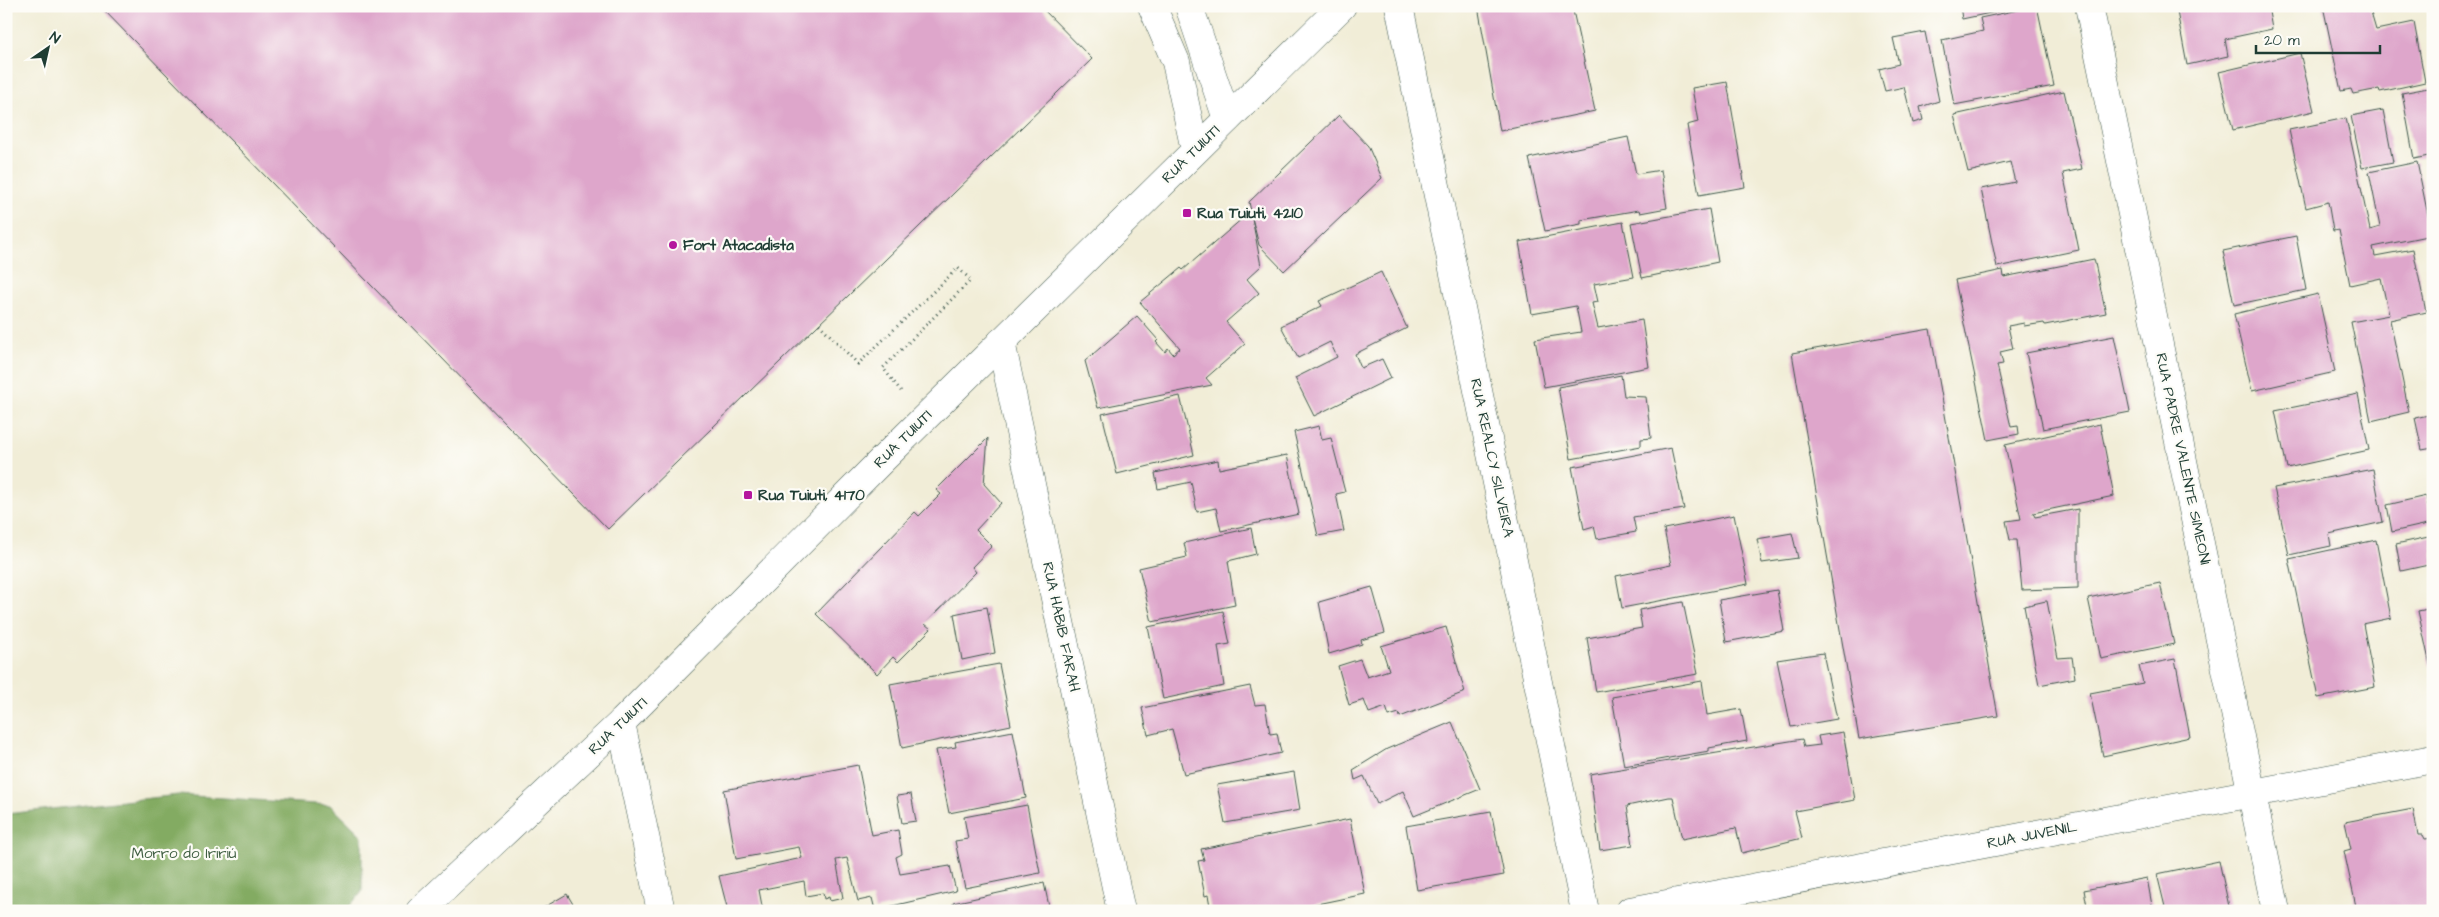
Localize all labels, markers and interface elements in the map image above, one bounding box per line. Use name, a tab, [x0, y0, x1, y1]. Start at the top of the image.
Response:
north arrow	[22, 22, 72, 72]
scale bar	[2256, 22, 2380, 54]
text: N	[45, 27, 64, 49]
text: 20 m	[2264, 30, 2300, 51]
street label: RUA TUIUTI	[1157, 120, 1225, 188]
place label: Rua Tuiuti, 4210	[1197, 203, 1304, 224]
marker: Rua Tuiuti, 4210	[1181, 207, 1193, 219]
place label: Fort Atacadista	[683, 235, 794, 256]
marker: Fort Atacadista	[667, 239, 679, 251]
street label: RUA PADRE VALENTE SIMEONI	[2150, 351, 2216, 567]
street label: RUA REALCY SILVEIRA	[1465, 377, 1519, 540]
street label: RUA TUIUTI	[869, 405, 937, 473]
place label: Rua Tuiuti, 4170	[758, 485, 865, 506]
marker: Rua Tuiuti, 4170	[742, 489, 754, 501]
street label: RUA HABIB FARAH	[1037, 560, 1085, 694]
street label: RUA TUIUTI	[584, 692, 652, 760]
street label: RUA JUVENIL	[1985, 816, 2079, 854]
park label: Morro do Iririú	[132, 843, 237, 864]

